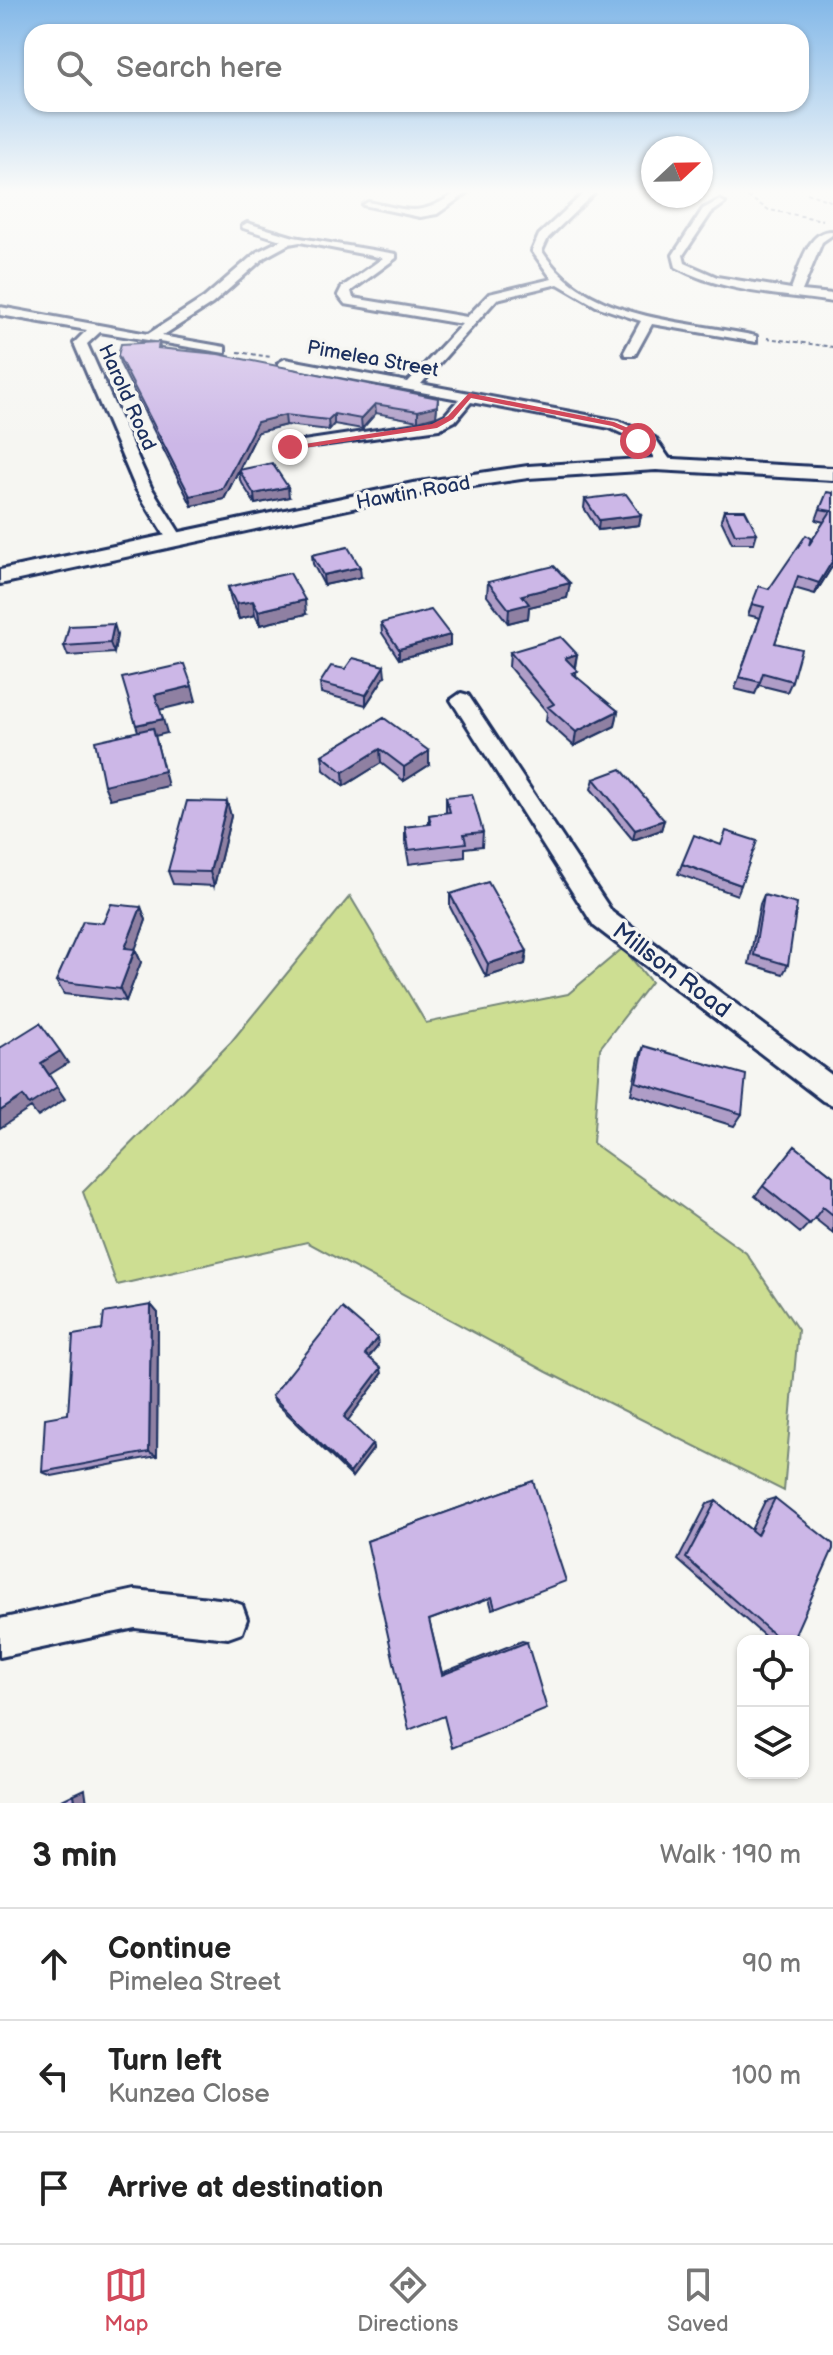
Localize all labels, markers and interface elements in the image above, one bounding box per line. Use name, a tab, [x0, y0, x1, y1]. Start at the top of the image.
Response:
search box	[24, 24, 809, 112]
icon: search	[52, 46, 96, 90]
text: Search here	[116, 50, 282, 86]
north arrow	[641, 136, 713, 208]
street label: Pimelea Street	[305, 336, 440, 382]
street label: Harold Road	[93, 341, 161, 454]
route start	[620, 423, 656, 459]
route end	[272, 429, 308, 465]
street label: Hawtin Road	[354, 471, 472, 515]
street label: Millson Road	[607, 917, 737, 1024]
map controls	[737, 1635, 809, 1779]
button: locate	[737, 1635, 809, 1707]
button: layers	[737, 1707, 809, 1779]
text: 3 min	[32, 1835, 117, 1876]
text: Walk · 190 m	[660, 1840, 801, 1871]
text: Continue	[108, 1931, 231, 1967]
icon: ahead	[32, 1942, 76, 1986]
text: 90 m	[742, 1949, 801, 1980]
text: Pimelea Street	[108, 1967, 281, 1998]
text: Turn left	[108, 2043, 222, 2079]
icon: left	[32, 2054, 76, 2098]
text: 100 m	[732, 2061, 801, 2092]
text: Kunzea Close	[108, 2079, 270, 2110]
icon: arrive	[32, 2166, 76, 2210]
text: Arrive at destination	[108, 2170, 384, 2206]
tab: Map	[104, 2263, 149, 2338]
tab: Directions	[357, 2263, 458, 2338]
tab: Saved	[667, 2263, 729, 2338]

